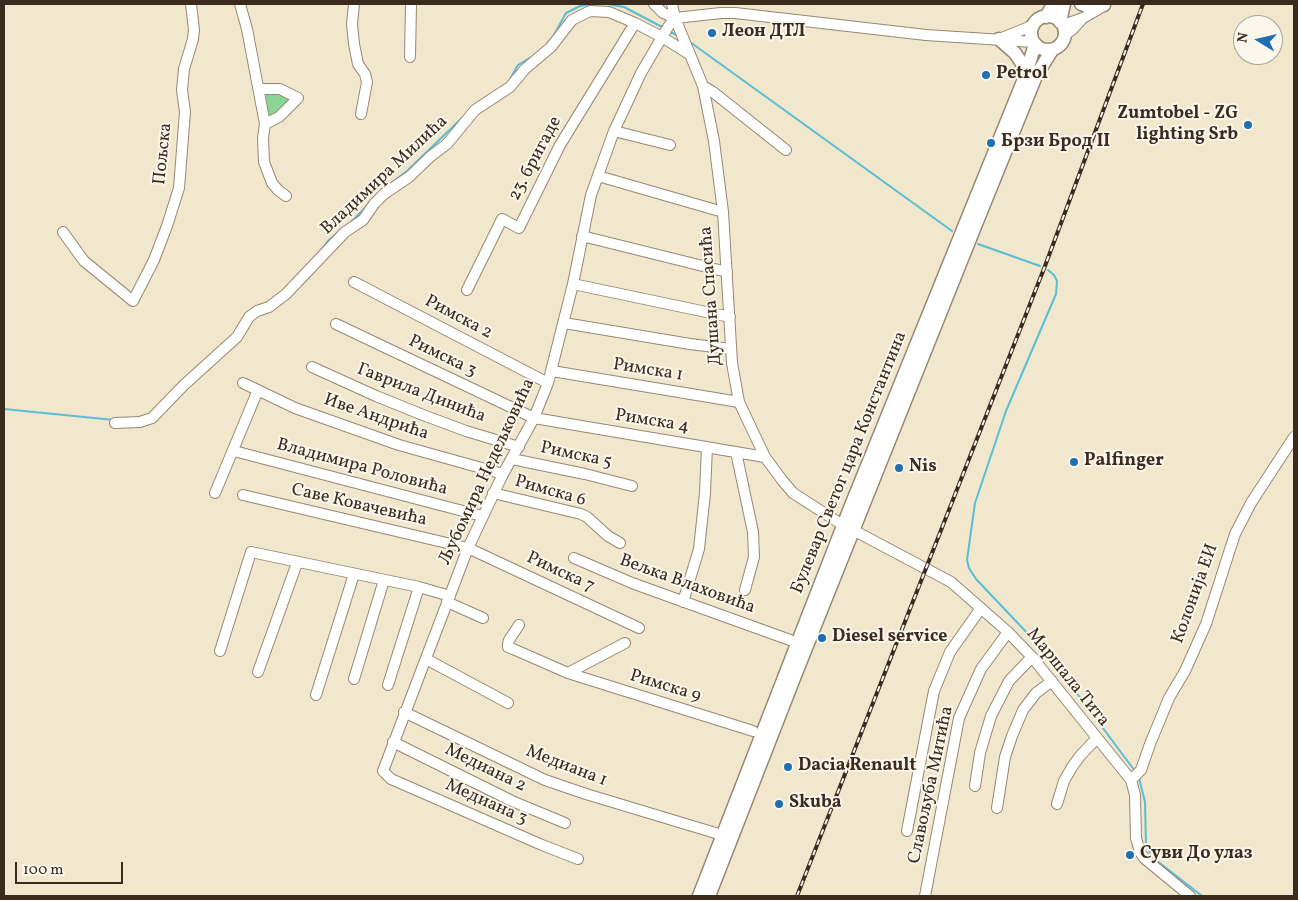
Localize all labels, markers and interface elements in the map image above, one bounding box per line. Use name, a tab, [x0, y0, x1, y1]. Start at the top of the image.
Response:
north arrow	[1233, 15, 1283, 65]
place label: Леон ДТЛ	[722, 22, 805, 44]
marker: Леон ДТЛ	[706, 27, 718, 39]
text: N	[1233, 31, 1254, 44]
place label: Petrol	[996, 64, 1048, 86]
marker: Petrol	[980, 69, 992, 81]
place label: Zumtobel - ZG lighting Srb	[1117, 104, 1238, 146]
street label: Владимира Милића	[317, 112, 453, 240]
street label: 23. бригаде	[505, 113, 567, 205]
marker: Zumtobel - ZG lighting Srb	[1242, 119, 1254, 131]
street label: Пољска	[150, 122, 178, 186]
place label: Брзи Брод II	[1001, 132, 1110, 154]
marker: Брзи Брод II	[985, 137, 997, 149]
street label: Душана Спасића	[696, 226, 728, 366]
street label: Римска 2	[420, 291, 496, 345]
street label: Булевар Светог цара Константина	[787, 329, 913, 597]
street label: Римска 3	[404, 331, 480, 383]
street label: Римска 1	[611, 355, 685, 387]
street label: Гаврила Динића	[353, 359, 489, 429]
street label: Љубомира Недељковића	[435, 375, 541, 569]
street label: Иве Андрића	[321, 390, 431, 446]
street label: Римска 4	[613, 405, 691, 439]
street label: Владимира Роловића	[274, 435, 450, 501]
street label: Римска 5	[538, 438, 614, 474]
place label: Palfinger	[1084, 451, 1164, 473]
marker: Palfinger	[1068, 456, 1080, 468]
place label: Nis	[909, 457, 937, 479]
marker: Nis	[893, 462, 905, 474]
street label: Римска 6	[512, 472, 588, 512]
street label: Саве Ковачевића	[289, 480, 429, 532]
street label: Колонија ЕИ	[1168, 541, 1224, 647]
street label: Римска 7	[522, 548, 598, 598]
street label: Вељка Влаховића	[616, 550, 758, 620]
street label: Маршала Тита	[1021, 624, 1113, 732]
place label: Diesel service	[832, 627, 947, 649]
marker: Diesel service	[816, 632, 828, 644]
street label: Римска 9	[627, 666, 703, 708]
street label: Славољуба Митића	[905, 704, 959, 866]
street label: Медиана 2	[441, 740, 529, 798]
street label: Медиана 1	[522, 742, 610, 792]
place label: Dacia Renault	[798, 756, 916, 778]
marker: Dacia Renault	[782, 761, 794, 773]
street label: Медиана 3	[442, 775, 530, 831]
place label: Skuba	[789, 793, 842, 815]
marker: Skuba	[773, 798, 785, 810]
place label: Суви До улаз	[1140, 844, 1253, 866]
marker: Суви До улаз	[1124, 849, 1136, 861]
scale bar	[18, 852, 125, 884]
text: 100 m	[23, 860, 63, 881]

